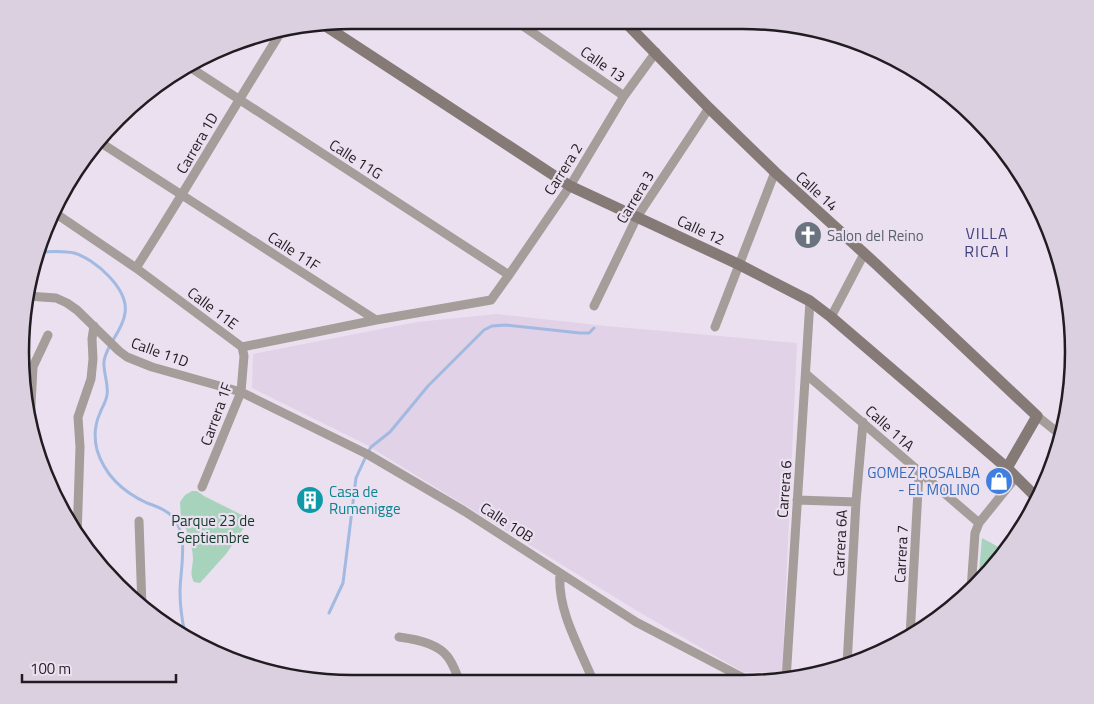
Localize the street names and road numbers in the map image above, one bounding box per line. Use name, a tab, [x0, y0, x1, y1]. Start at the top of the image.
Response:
street label: Calle 13	[576, 40, 630, 88]
street label: Carrera 1D	[170, 108, 224, 178]
street label: Calle 11G	[325, 133, 387, 185]
street label: Carrera 2	[538, 138, 588, 200]
street label: Carrera 3	[610, 166, 660, 228]
street label: Calle 14	[791, 166, 843, 216]
street label: Calle 12	[673, 209, 729, 251]
street label: Calle 11F	[263, 226, 325, 277]
street label: Calle 11E	[183, 281, 243, 335]
street label: Calle 11D	[128, 331, 192, 373]
street label: Carrera 1F	[194, 379, 238, 449]
street label: Calle 11A	[860, 400, 920, 456]
street label: Carrera 6	[771, 459, 797, 519]
street label: Calle 10B	[476, 496, 538, 548]
street label: Carrera 6A	[827, 509, 853, 577]
street label: Carrera 7	[888, 524, 914, 584]

